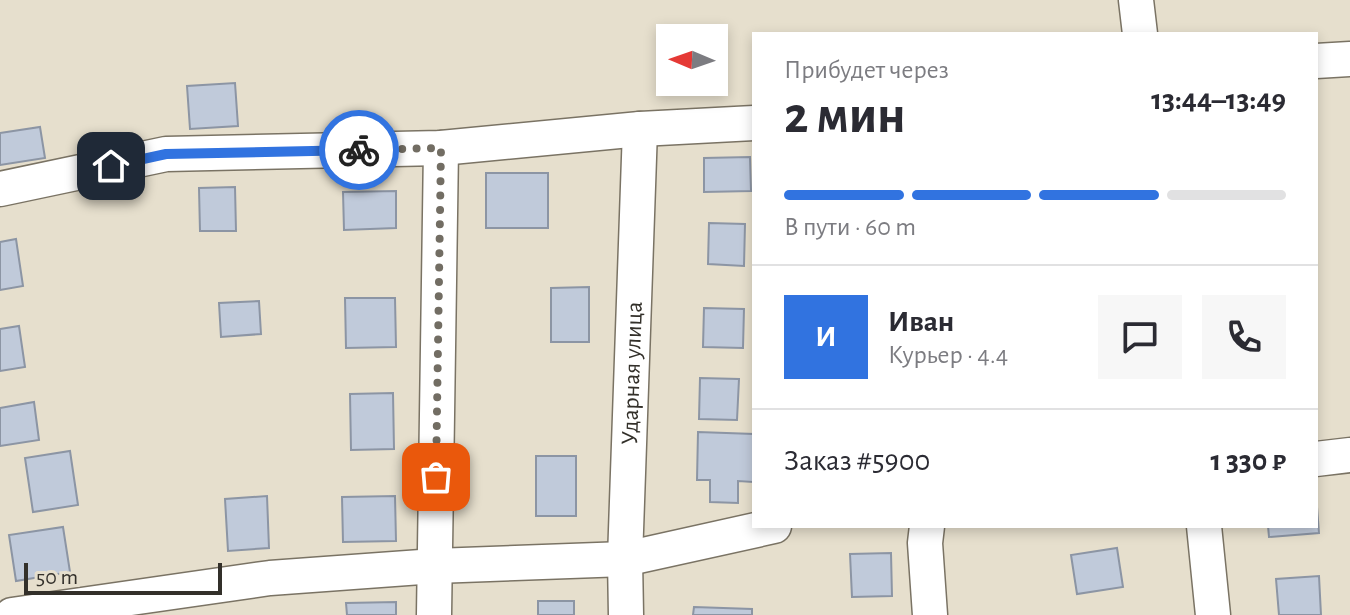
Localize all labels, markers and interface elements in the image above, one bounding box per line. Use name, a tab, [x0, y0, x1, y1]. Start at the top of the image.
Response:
north arrow	[656, 24, 728, 96]
map controls	[656, 24, 728, 96]
text: Прибудет через	[784, 57, 949, 83]
text: 13:44–13:49	[1151, 85, 1286, 115]
text: 2 мин	[784, 90, 906, 142]
courier	[319, 110, 399, 190]
icon: bike	[337, 128, 381, 172]
pin	[77, 132, 145, 200]
icon: home	[89, 144, 133, 188]
text: В пути · 60 m	[784, 214, 916, 240]
button: chat	[1098, 295, 1182, 379]
button: phone	[1202, 295, 1286, 379]
street label: Ударная улица	[618, 301, 647, 445]
text: Иван	[888, 307, 954, 337]
text: И	[815, 322, 837, 352]
text: Курьер · 4.4	[888, 342, 1008, 368]
pin	[402, 443, 470, 511]
text: Заказ #5900	[784, 446, 930, 476]
text: 1 330 ₽	[1211, 446, 1286, 476]
icon: bag	[414, 455, 458, 499]
scale bar	[24, 559, 222, 595]
text: 50 m	[36, 566, 78, 588]

